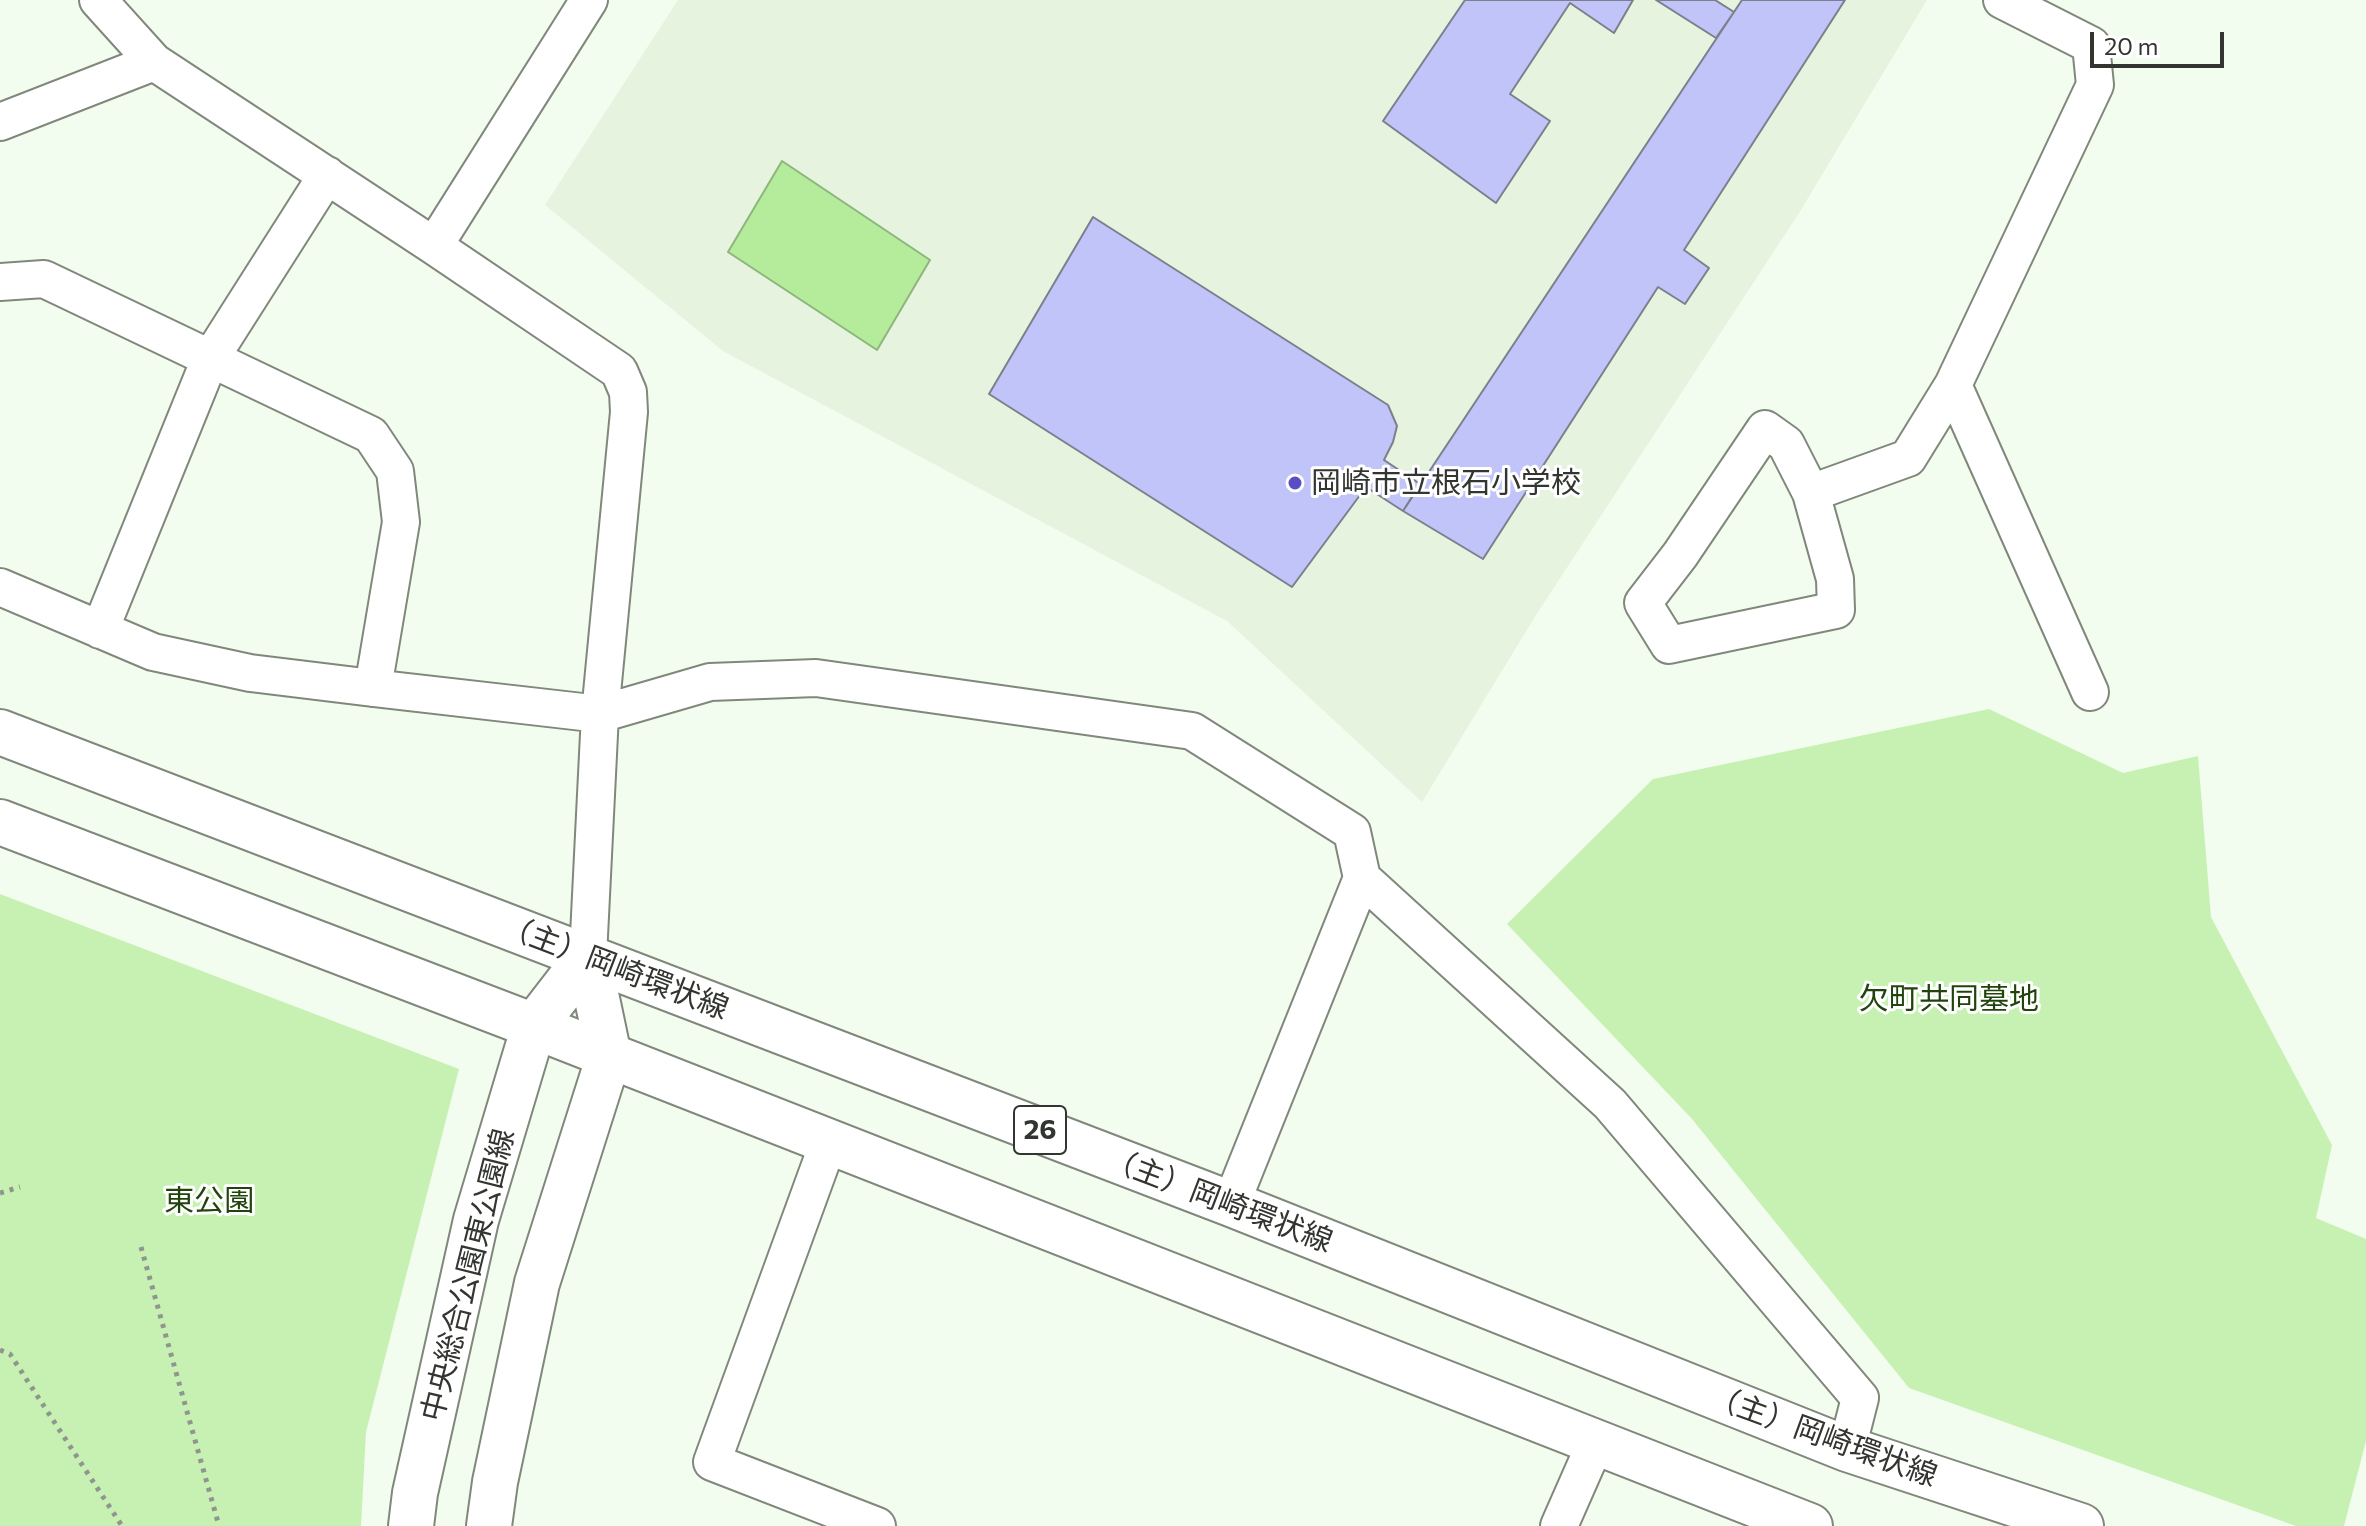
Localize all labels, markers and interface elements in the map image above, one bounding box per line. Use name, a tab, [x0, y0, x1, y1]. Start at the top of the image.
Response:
scale bar	[2094, 16, 2228, 66]
text: 20 m	[2104, 31, 2158, 60]
place label: 岡崎市立根石小学校	[1311, 465, 1581, 501]
marker: 岡崎市立根石小学校	[1286, 474, 1304, 492]
street label: （主）岡崎環状線	[497, 907, 733, 1027]
park label: 欠町共同墓地	[1859, 981, 2039, 1017]
road number: 26	[1014, 1106, 1066, 1154]
street label: 中央総合公園東公園線	[414, 1125, 522, 1425]
street label: （主）岡崎環状線	[1101, 1140, 1337, 1260]
park label: 東公園	[164, 1183, 254, 1219]
street label: （主）岡崎環状線	[1704, 1378, 1942, 1494]

